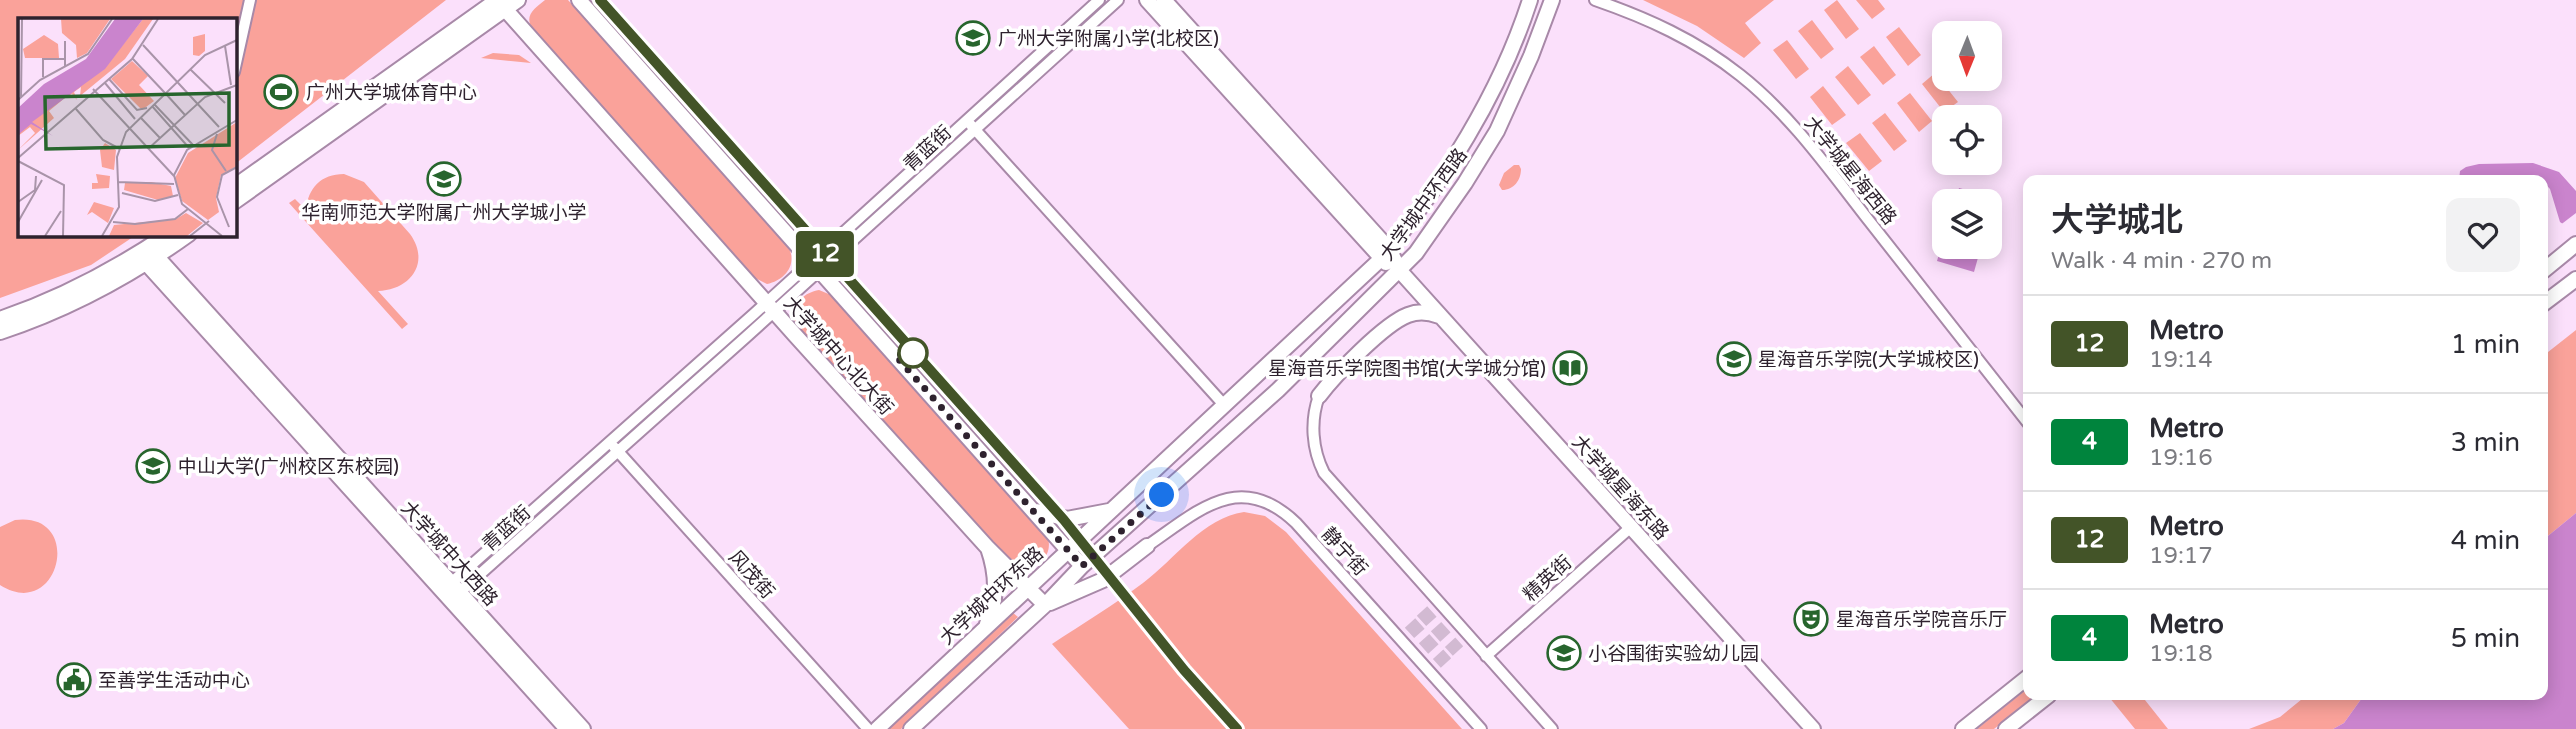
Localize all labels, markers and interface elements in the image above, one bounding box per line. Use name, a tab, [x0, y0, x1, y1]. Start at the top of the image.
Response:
inset map	[18, 18, 236, 236]
school or university icon: 广州大学附属小学(北校区)	[954, 19, 992, 57]
north arrow	[1932, 21, 2002, 91]
map controls	[1932, 21, 2002, 259]
place label: 广州大学附属小学(北校区)	[998, 28, 1219, 50]
sports icon: 广州大学城体育中心	[262, 73, 300, 111]
place label: 广州大学城体育中心	[306, 82, 477, 104]
button: locate	[1932, 105, 2002, 175]
street label: 大学城星海西路	[1800, 112, 1901, 229]
street label: 青蓝街	[899, 121, 956, 176]
street label: 大学城中环西路	[1376, 144, 1472, 265]
school or university icon: 华南师范大学附属广州大学城小学	[425, 160, 463, 198]
button: layers	[1932, 189, 2002, 259]
button: heart	[2446, 198, 2520, 272]
text: 大学城北	[2051, 201, 2183, 240]
place label: 华南师范大学附属广州大学城小学	[301, 202, 587, 224]
line badge: 12	[794, 231, 856, 277]
text: 12	[810, 239, 840, 268]
text: Walk · 4 min · 270 m	[2051, 247, 2272, 275]
street label: 大学城中心北大街	[779, 292, 897, 420]
text: Metro	[2149, 315, 2224, 346]
text: 12	[2074, 329, 2105, 358]
text: 1 min	[2451, 329, 2520, 360]
unlabelled marker	[898, 338, 928, 368]
school or university icon: 星海音乐学院(大学城校区)	[1715, 340, 1753, 378]
text: 19:14	[2149, 346, 2213, 374]
library icon: 星海音乐学院图书馆(大学城分馆)	[1551, 349, 1589, 387]
place label: 星海音乐学院(大学城校区)	[1758, 349, 1979, 371]
place label: 星海音乐学院图书馆(大学城分馆)	[1268, 358, 1546, 380]
text: Metro	[2149, 413, 2224, 444]
text: 4	[2082, 427, 2097, 456]
text: 3 min	[2451, 427, 2520, 458]
street label: 大学城星海东路	[1568, 431, 1673, 544]
text: 19:16	[2149, 444, 2213, 472]
school or university icon: 中山大学(广州校区东校园)	[134, 447, 172, 485]
place label: 中山大学(广州校区东校园)	[178, 456, 399, 478]
your location	[1144, 477, 1179, 512]
street label: 大学城中大西路	[397, 497, 502, 610]
street label: 青蓝街	[478, 501, 535, 556]
text: Metro	[2149, 511, 2224, 542]
street label: 静宁街	[1317, 523, 1372, 580]
text: 12	[2074, 525, 2105, 554]
text: 4 min	[2451, 525, 2520, 556]
street label: 大学城中环东路	[936, 542, 1048, 649]
text: 19:17	[2149, 542, 2213, 570]
street label: 风茂街	[724, 546, 779, 603]
street label: 精英街	[1519, 551, 1576, 606]
theatre icon: 星海音乐学院音乐厅	[1792, 600, 1830, 638]
place label: 星海音乐学院音乐厅	[1836, 609, 2007, 631]
text: Metro	[2149, 609, 2224, 640]
text: 4	[2082, 623, 2097, 652]
text: 5 min	[2451, 623, 2520, 654]
school or university icon: 小谷围街实验幼儿园	[1545, 634, 1583, 672]
text: 19:18	[2149, 640, 2213, 668]
place label: 小谷围街实验幼儿园	[1588, 643, 1759, 665]
public building icon: 至善学生活动中心	[55, 661, 93, 699]
place label: 至善学生活动中心	[98, 670, 250, 692]

